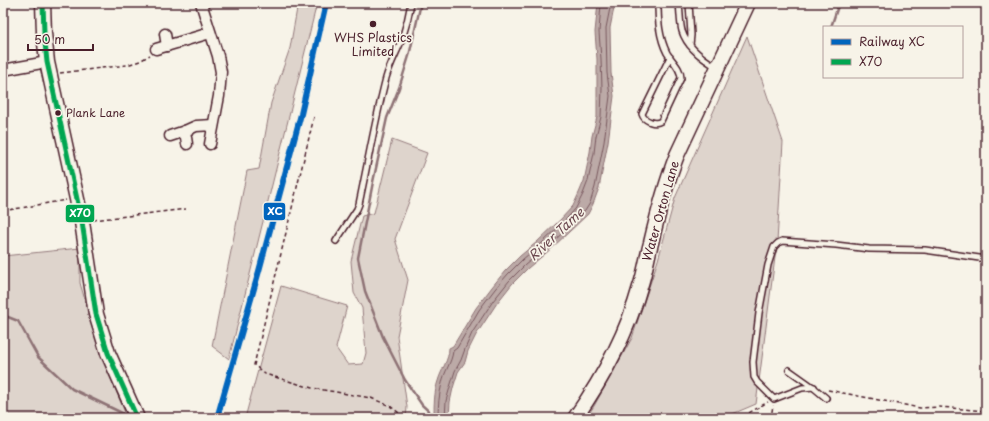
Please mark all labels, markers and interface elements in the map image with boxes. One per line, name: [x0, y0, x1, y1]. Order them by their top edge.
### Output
marker: WHS Plastics Limited: [368, 19, 378, 29]
scale bar: [28, 26, 93, 52]
legend: [823, 26, 963, 78]
place label: WHS Plastics Limited: [334, 28, 412, 60]
text: 50 m: [34, 30, 65, 48]
text: Railway XC: [859, 32, 925, 50]
text: X70: [859, 52, 883, 70]
place label: Plank Lane: [66, 104, 125, 121]
marker: Plank Lane: [53, 108, 63, 118]
street label: Water Orton Lane: [637, 158, 683, 263]
line badge: XC: [263, 202, 286, 221]
text: XC: [266, 202, 283, 219]
water label: River Tame: [524, 202, 588, 264]
line badge: X70: [65, 204, 95, 223]
text: X70: [68, 204, 91, 221]

